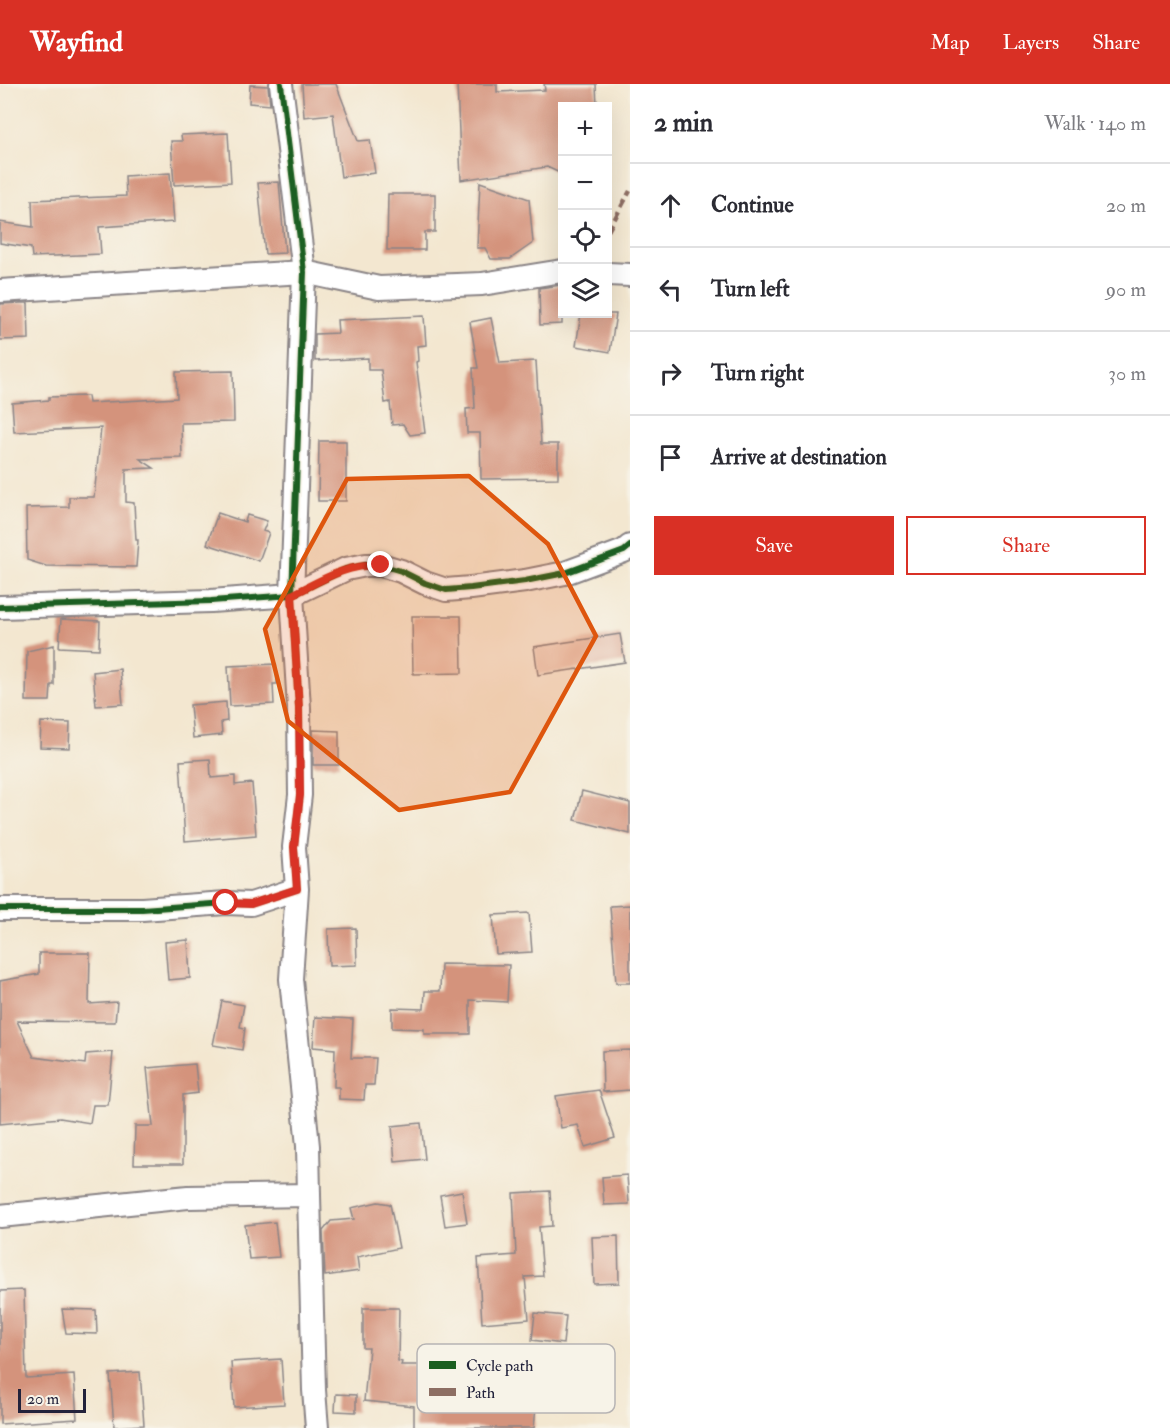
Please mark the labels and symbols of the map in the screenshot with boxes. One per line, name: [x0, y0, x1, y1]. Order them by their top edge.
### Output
route end: [367, 551, 393, 577]
route start: [212, 889, 238, 915]
legend: [417, 1344, 615, 1413]
text: Cycle path: [466, 1356, 534, 1377]
text: Path: [466, 1383, 496, 1403]
scale bar: [18, 1386, 86, 1414]

